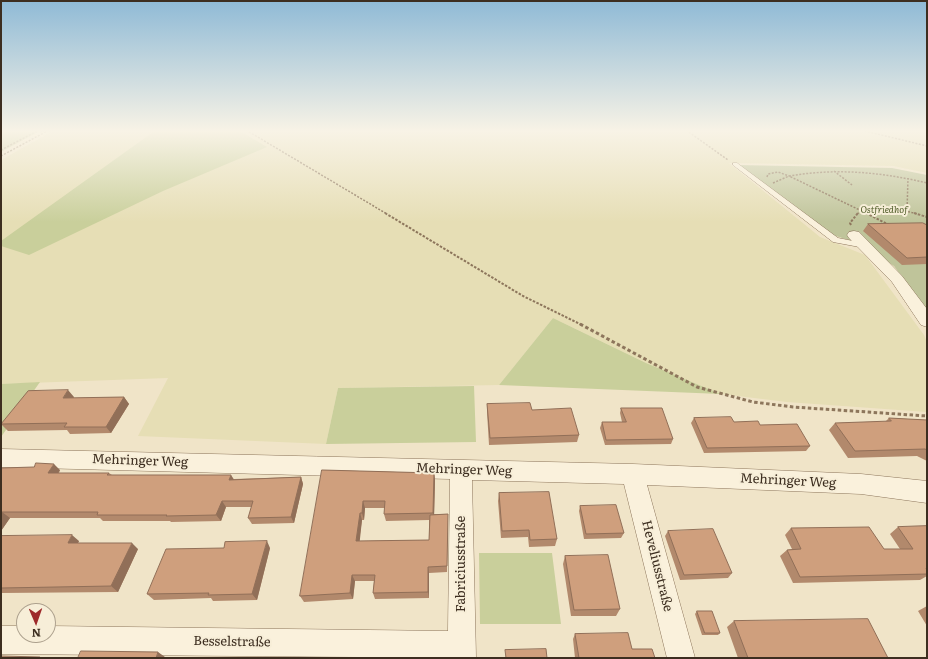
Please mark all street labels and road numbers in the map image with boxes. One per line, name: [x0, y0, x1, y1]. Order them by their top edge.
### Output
street label: Mehringer Weg: [92, 452, 188, 470]
street label: Mehringer Weg: [416, 461, 512, 479]
street label: Mehringer Weg: [740, 471, 836, 491]
street label: Fabriciusstraße: [453, 516, 469, 612]
street label: Heveliusstraße: [638, 519, 676, 613]
street label: Besselstraße: [193, 634, 271, 650]

